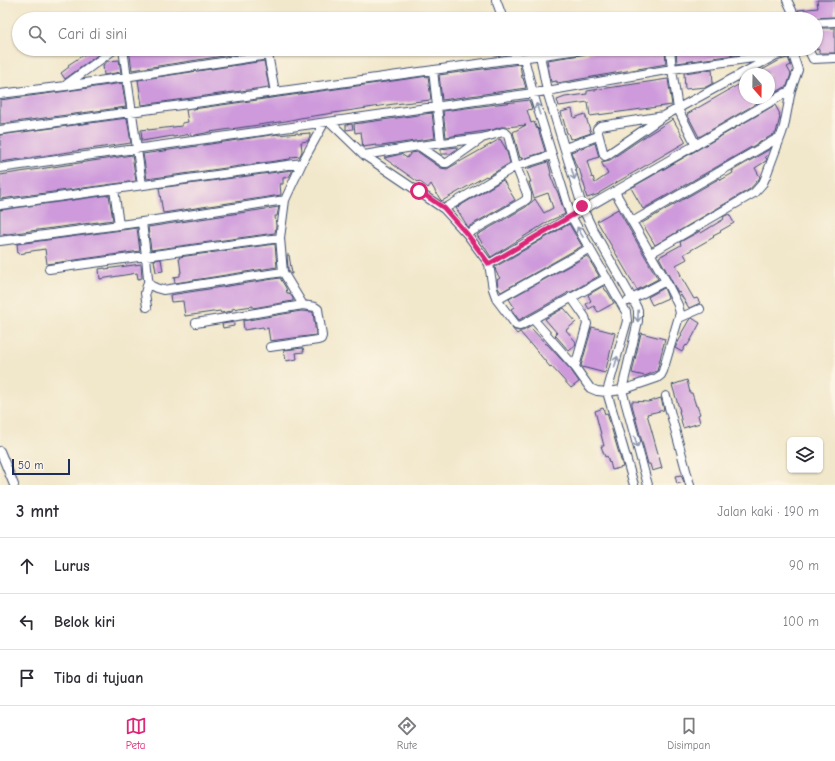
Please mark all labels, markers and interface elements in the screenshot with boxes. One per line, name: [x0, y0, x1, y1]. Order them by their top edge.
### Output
search box: [12, 12, 823, 56]
icon: search: [26, 23, 48, 45]
text: Cari di sini: [58, 25, 127, 43]
north arrow: [739, 68, 775, 104]
one-way arrow: [534, 103, 541, 116]
one-way arrow: [570, 167, 577, 180]
route start: [410, 182, 428, 200]
route end: [573, 197, 591, 215]
one-way arrow: [576, 226, 584, 238]
one-way arrow: [634, 309, 641, 322]
one-way arrow: [613, 355, 620, 368]
one-way arrow: [633, 436, 640, 449]
map controls: [787, 437, 823, 473]
button: layers: [787, 437, 823, 473]
scale bar: [12, 457, 70, 476]
text: 50 m: [18, 459, 43, 472]
text: 3 mnt: [16, 502, 59, 521]
text: Jalan kaki · 190 m: [717, 504, 819, 519]
icon: ahead: [16, 555, 38, 577]
text: Lurus: [54, 557, 90, 575]
text: 90 m: [789, 558, 819, 573]
icon: left: [16, 611, 38, 633]
text: Belok kiri: [54, 613, 115, 631]
text: 100 m: [783, 614, 819, 629]
icon: arrive: [16, 667, 38, 689]
text: Tiba di tujuan: [54, 669, 143, 687]
tab: Peta: [125, 715, 147, 752]
tab: Rute: [396, 715, 418, 752]
tab: Disimpan: [667, 715, 710, 752]

